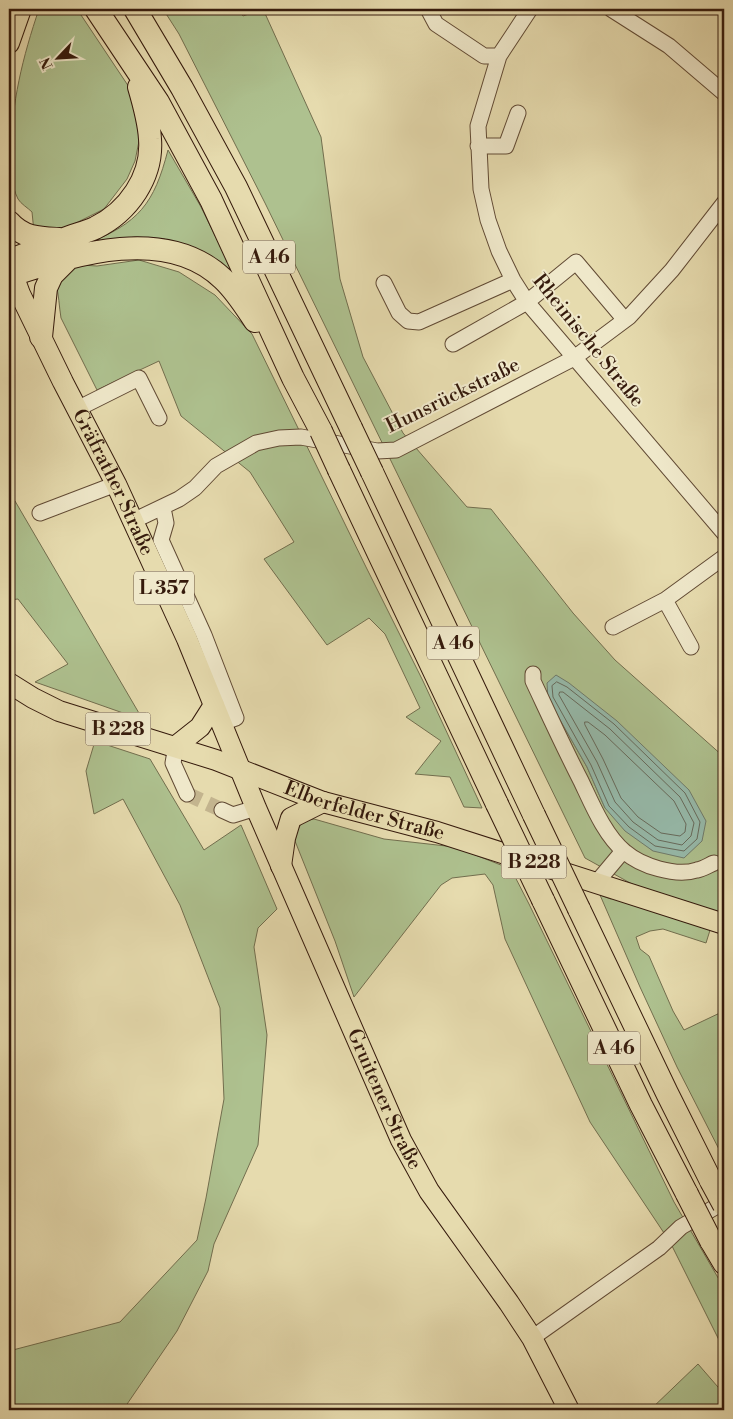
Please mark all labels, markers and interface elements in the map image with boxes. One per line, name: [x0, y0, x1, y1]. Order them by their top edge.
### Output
north arrow: [32, 32, 82, 82]
text: N: [37, 54, 58, 72]
road number: A 46: [243, 240, 295, 274]
street label: Rheinische Straße: [527, 269, 649, 413]
street label: Hunsrückstraße: [382, 353, 524, 439]
street label: Gräfrather Straße: [67, 405, 160, 559]
road number: L 357: [134, 572, 194, 604]
road number: A 46: [427, 626, 479, 660]
road number: B 228: [86, 712, 150, 746]
street label: Elberfelder Straße: [280, 775, 448, 846]
road number: B 228: [502, 846, 566, 879]
street label: Gruitener Straße: [341, 1025, 427, 1174]
road number: A 46: [588, 1032, 640, 1064]

